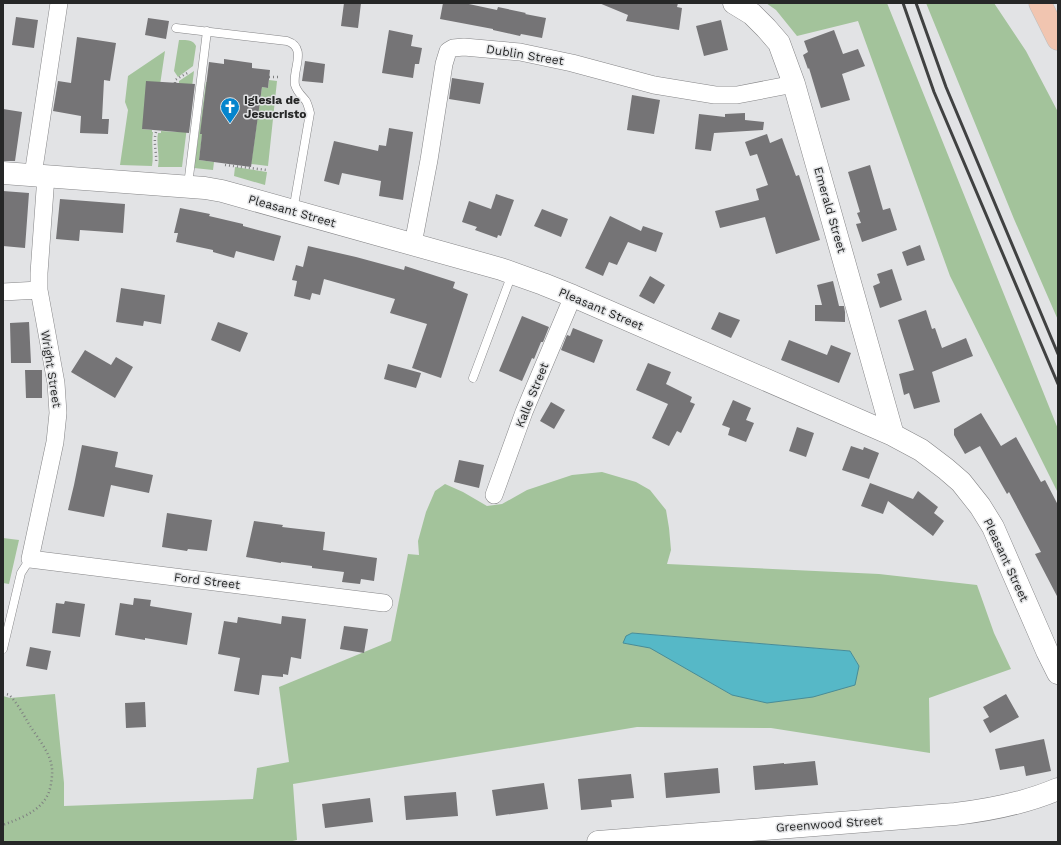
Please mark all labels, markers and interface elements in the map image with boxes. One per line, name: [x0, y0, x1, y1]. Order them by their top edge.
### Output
street label: Dublin Street: [485, 42, 565, 68]
place label: Iglesia de Jesucristo: [244, 93, 306, 121]
church icon: Iglesia de Jesucristo: [219, 96, 241, 124]
street label: Emerald Street: [811, 165, 849, 255]
street label: Pleasant Street: [247, 192, 337, 230]
street label: Pleasant Street: [557, 285, 645, 333]
street label: Wright Street: [38, 329, 64, 409]
street label: Kalle Street: [513, 360, 551, 430]
street label: Pleasant Street: [981, 516, 1031, 604]
street label: Ford Street: [173, 570, 241, 592]
street label: Greenwood Street: [775, 813, 883, 835]

